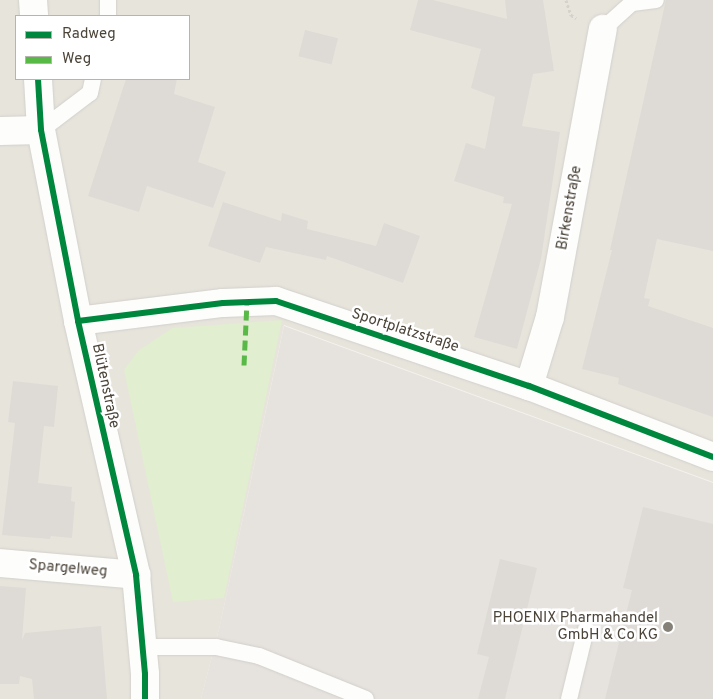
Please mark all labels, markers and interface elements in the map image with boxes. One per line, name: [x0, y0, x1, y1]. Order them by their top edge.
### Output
legend: [15, 15, 190, 80]
text: Radweg: [62, 25, 116, 44]
text: Weg: [62, 50, 91, 69]
street label: Birkenstraße: [554, 164, 586, 252]
street label: Sportplatzstraße: [349, 305, 461, 357]
street label: Blütenstraße: [87, 342, 123, 430]
street label: Spargelweg: [28, 557, 108, 581]
place label: PHOENIX Pharmahandel GmbH & Co KG: [493, 609, 658, 644]
marker: PHOENIX Pharmahandel GmbH & Co KG: [662, 621, 674, 633]

